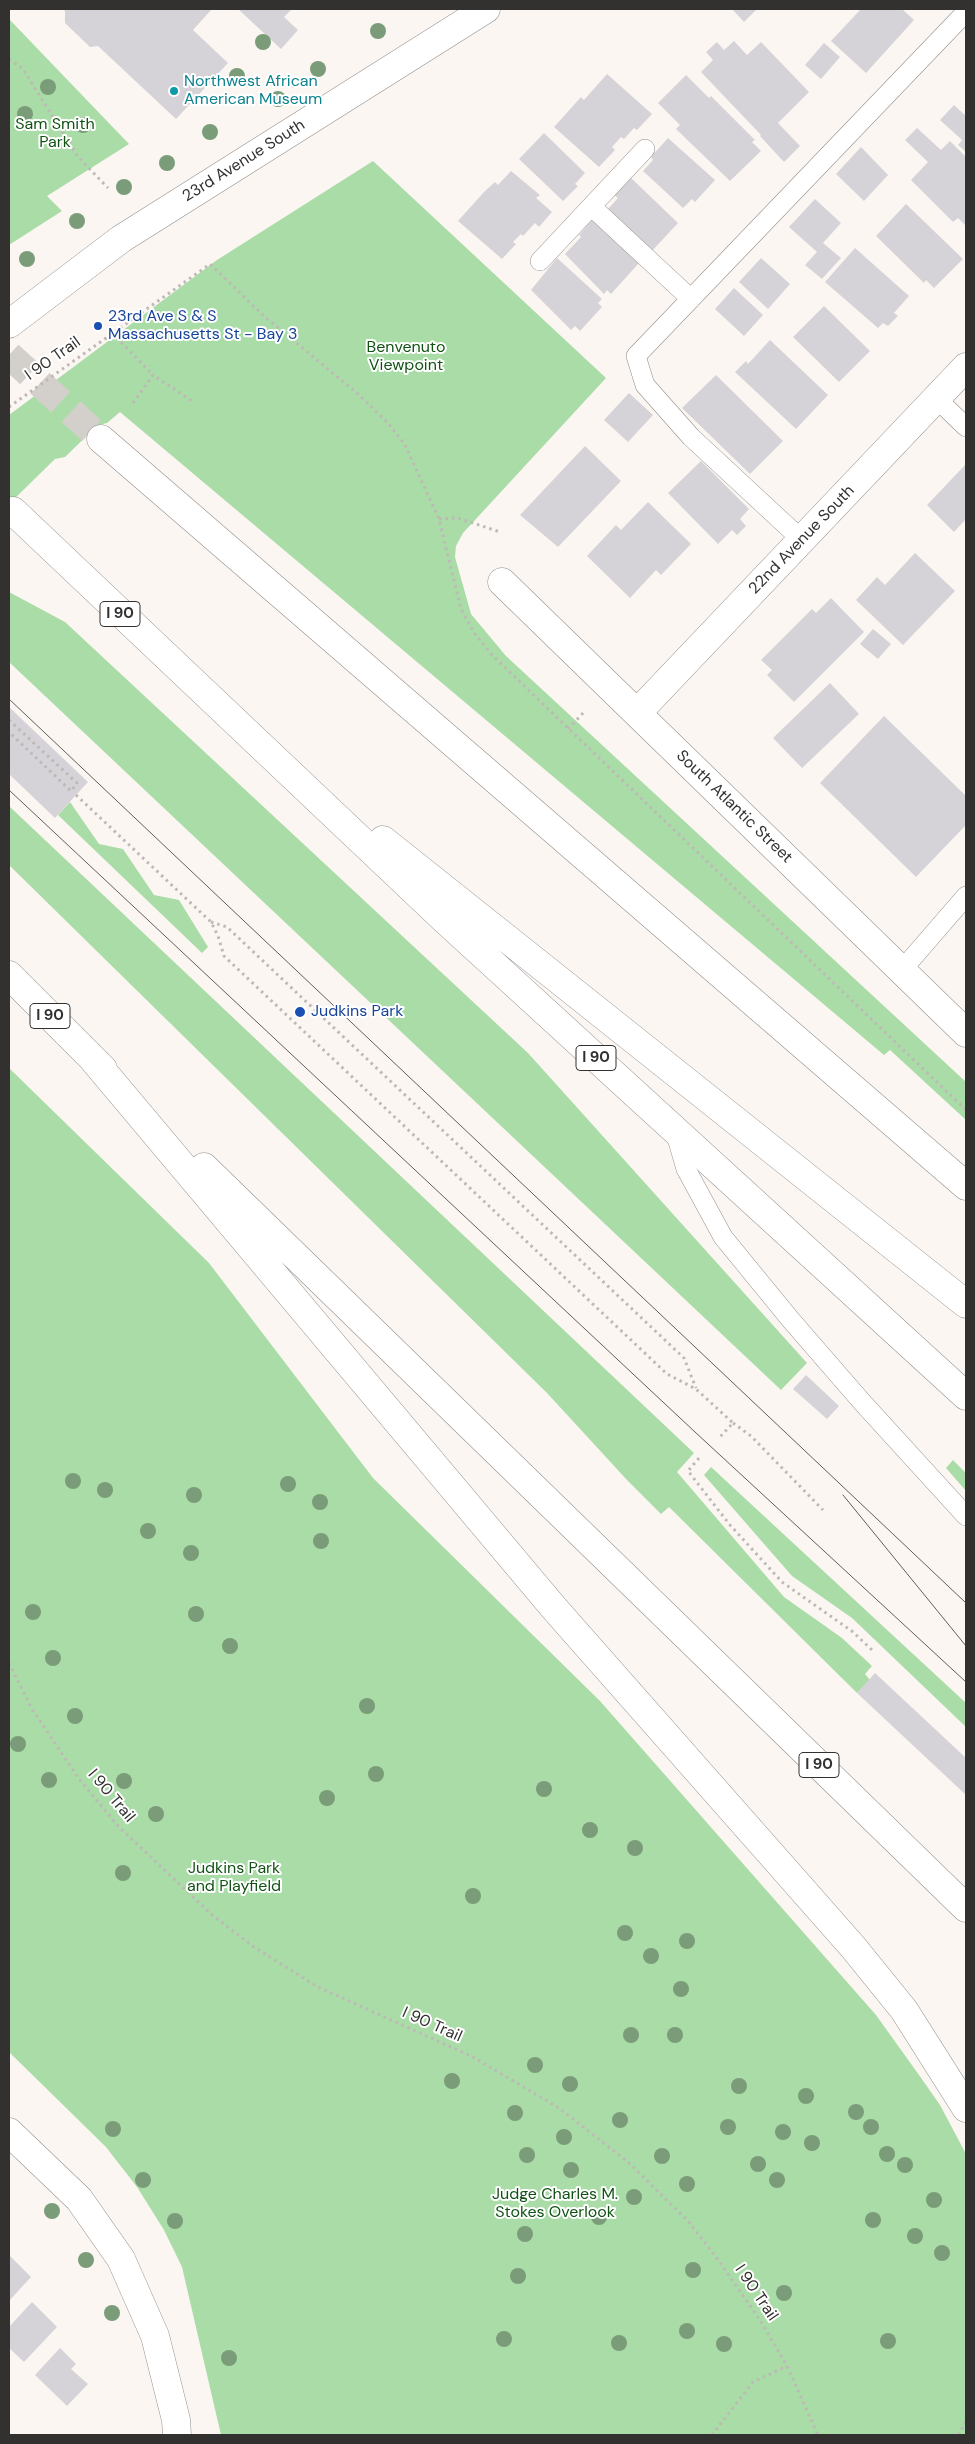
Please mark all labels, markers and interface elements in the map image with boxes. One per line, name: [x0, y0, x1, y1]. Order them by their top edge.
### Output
place label: Northwest African American Museum: [184, 72, 322, 110]
marker: Northwest African American Museum: [168, 85, 180, 97]
park label: Sam Smith Park: [15, 115, 95, 153]
street label: 23rd Avenue South: [179, 116, 309, 206]
place label: 23rd Ave S & S Massachusetts St - Bay 3: [108, 307, 298, 345]
marker: 23rd Ave S & S Massachusetts St - Bay 3: [92, 320, 104, 332]
street label: I 90 Trail: [22, 333, 84, 385]
park label: Benvenuto Viewpoint: [367, 338, 445, 376]
street label: 22nd Avenue South: [745, 482, 859, 598]
road number: I 90: [100, 602, 140, 626]
street label: South Atlantic Street: [672, 747, 796, 867]
place label: Judkins Park: [311, 1002, 403, 1022]
road number: I 90: [30, 1004, 70, 1028]
marker: Judkins Park: [293, 1005, 307, 1019]
road number: I 90: [576, 1046, 616, 1070]
road number: I 90: [799, 1752, 839, 1778]
street label: I 90 Trail: [83, 1766, 139, 1826]
park label: Judkins Park and Playfield: [187, 1859, 281, 1897]
street label: I 90 Trail: [399, 2003, 465, 2047]
park label: Judge Charles M. Stokes Overlook: [492, 2185, 618, 2223]
street label: I 90 Trail: [730, 2261, 782, 2325]

